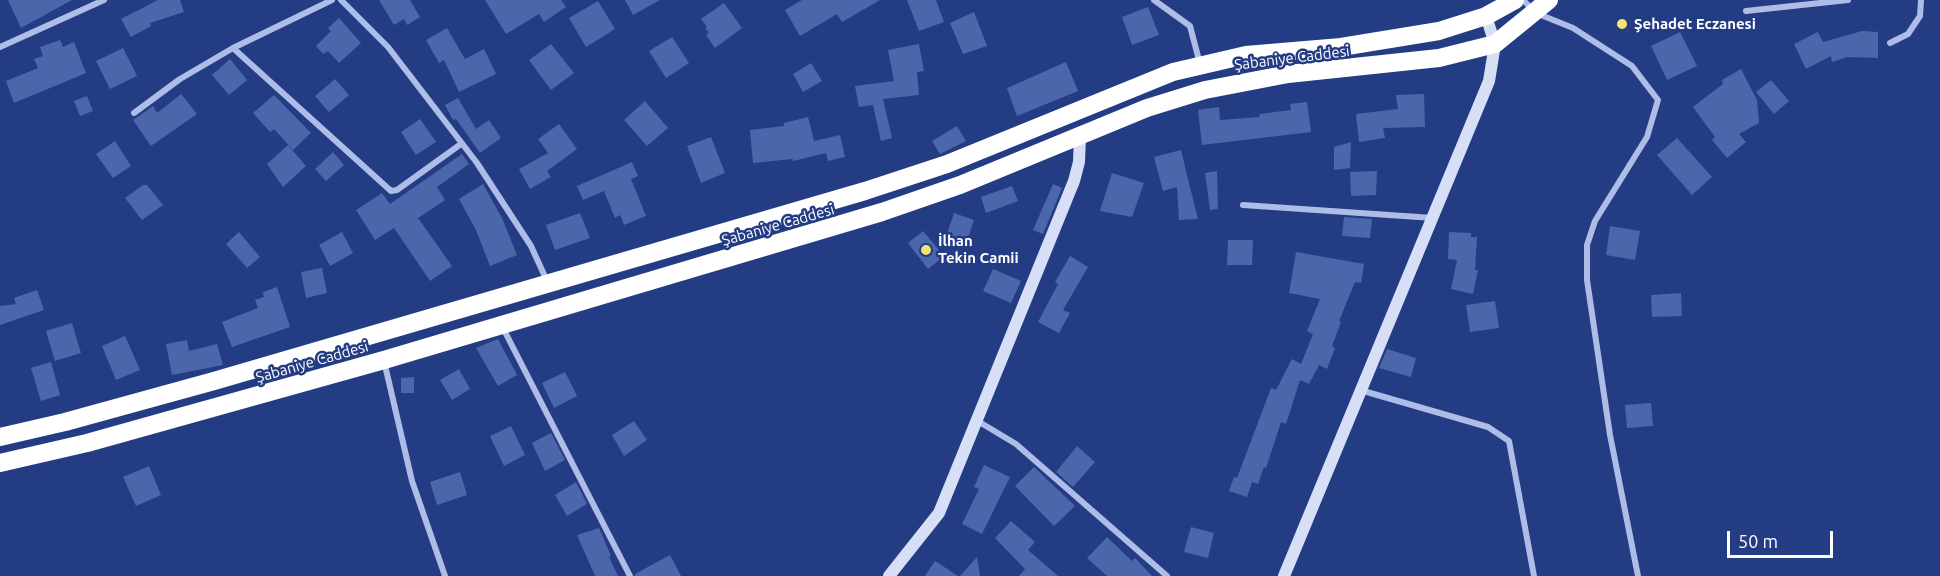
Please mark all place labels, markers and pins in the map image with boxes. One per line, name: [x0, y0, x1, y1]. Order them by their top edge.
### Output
place label: Şehadet Eczanesi: [1634, 15, 1756, 33]
marker: Şehadet Eczanesi: [1615, 17, 1629, 31]
place label: İlhan Tekin Camii: [938, 232, 1019, 267]
marker: İlhan Tekin Camii: [919, 243, 933, 257]

